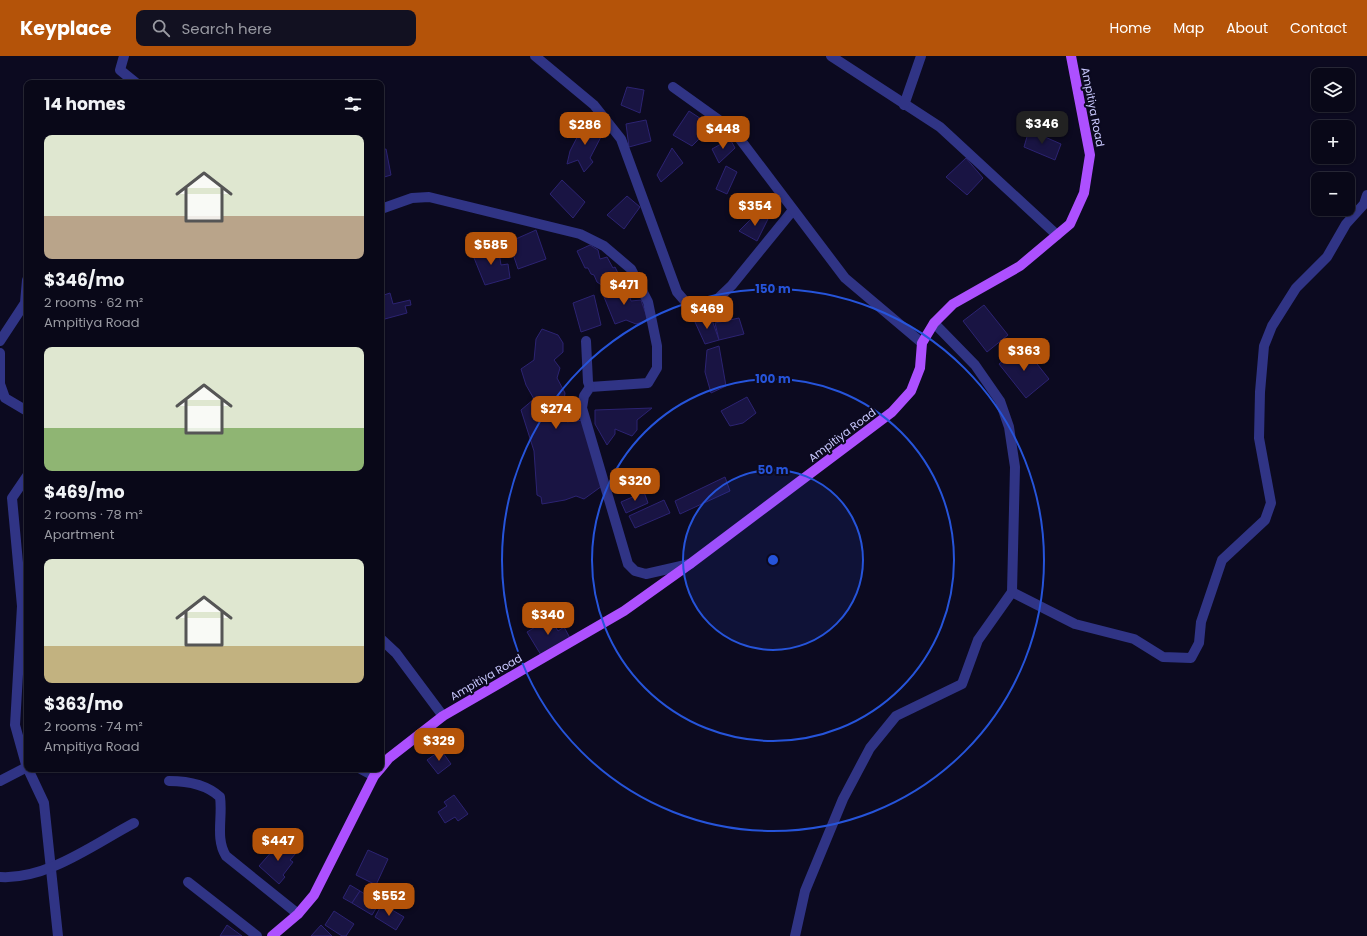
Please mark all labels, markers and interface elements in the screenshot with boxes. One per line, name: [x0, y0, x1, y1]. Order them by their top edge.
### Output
search box: [136, 10, 416, 46]
text: Keyplace: [20, 15, 112, 42]
icon: search: [150, 17, 172, 39]
text: Search here: [182, 18, 272, 39]
text: Home: [1109, 18, 1151, 38]
text: Map: [1173, 18, 1204, 38]
text: About: [1226, 18, 1268, 38]
text: Contact: [1290, 18, 1347, 38]
street label: Ampitiya Road: [1077, 66, 1109, 148]
map controls: [1311, 68, 1355, 216]
button: layers: [1311, 68, 1355, 112]
text: 14 homes: [44, 92, 126, 116]
icon: filters: [342, 93, 364, 115]
pin: $346: [1018, 111, 1066, 145]
pin: $286: [561, 112, 609, 146]
text: $346: [1025, 114, 1059, 133]
text: $286: [569, 115, 601, 134]
pin: $448: [699, 116, 747, 150]
text: $448: [706, 119, 740, 138]
button: +: [1311, 120, 1355, 164]
icon: home: [168, 161, 240, 233]
button: −: [1311, 172, 1355, 216]
pin: $354: [731, 193, 779, 227]
text: $354: [738, 196, 772, 215]
pin: $585: [467, 232, 515, 266]
text: $585: [474, 235, 508, 254]
text: $346/mo: [44, 268, 124, 292]
pin: $471: [600, 272, 648, 306]
text: $471: [609, 275, 639, 294]
text: 150 m: [755, 280, 791, 297]
text: 2 rooms · 62 m²: [44, 293, 143, 312]
pin: $469: [683, 296, 731, 330]
text: $469: [690, 299, 724, 318]
text: Ampitiya Road: [44, 313, 139, 332]
pin: $363: [1000, 338, 1048, 372]
text: $363: [1008, 341, 1040, 360]
text: 100 m: [755, 370, 791, 387]
icon: home: [168, 373, 240, 445]
pin: $274: [532, 396, 580, 430]
text: $274: [540, 399, 572, 418]
street label: Ampitiya Road: [805, 404, 879, 466]
text: 50 m: [758, 461, 789, 478]
pin: $320: [611, 468, 659, 502]
text: $320: [619, 471, 651, 490]
text: $469/mo: [44, 480, 125, 504]
text: 2 rooms · 78 m²: [44, 505, 143, 524]
text: Apartment: [44, 525, 114, 544]
centre of rings: [766, 553, 780, 567]
icon: home: [168, 585, 240, 657]
pin: $340: [524, 602, 572, 636]
text: $340: [531, 605, 565, 624]
street label: Ampitiya Road: [447, 650, 525, 704]
text: $363/mo: [44, 692, 123, 716]
text: 2 rooms · 74 m²: [44, 717, 143, 736]
pin: $329: [415, 728, 463, 762]
text: $329: [423, 731, 455, 750]
text: Ampitiya Road: [44, 737, 139, 756]
pin: $447: [254, 828, 302, 862]
text: $447: [261, 831, 295, 850]
pin: $552: [365, 883, 413, 917]
text: $552: [373, 886, 405, 905]

